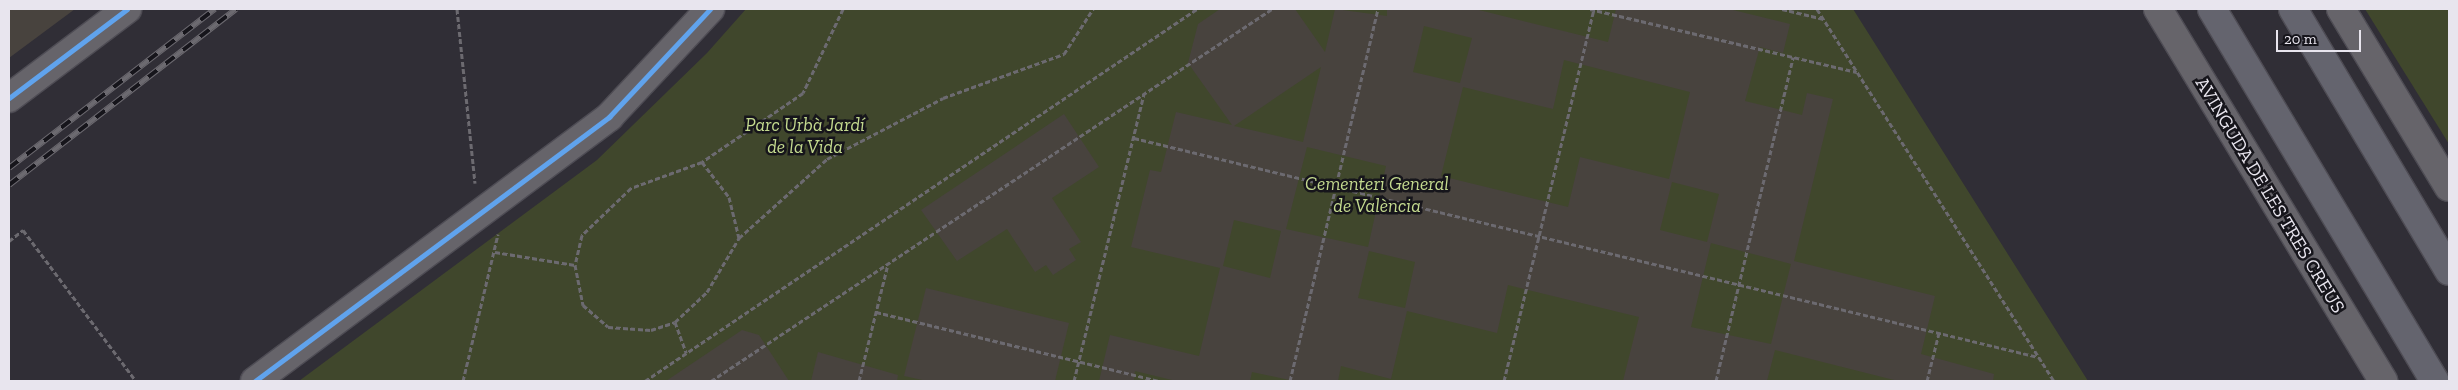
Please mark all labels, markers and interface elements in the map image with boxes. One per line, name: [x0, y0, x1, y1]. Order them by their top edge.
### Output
scale bar: [2278, 20, 2363, 52]
text: 20 m: [2284, 30, 2317, 48]
street label: AVINGUDA DE LES TRES CREUS: [2190, 72, 2350, 318]
park label: Parc Urbà Jardí de la Vida: [745, 114, 865, 158]
park label: Cementeri General de València: [1305, 173, 1449, 217]

